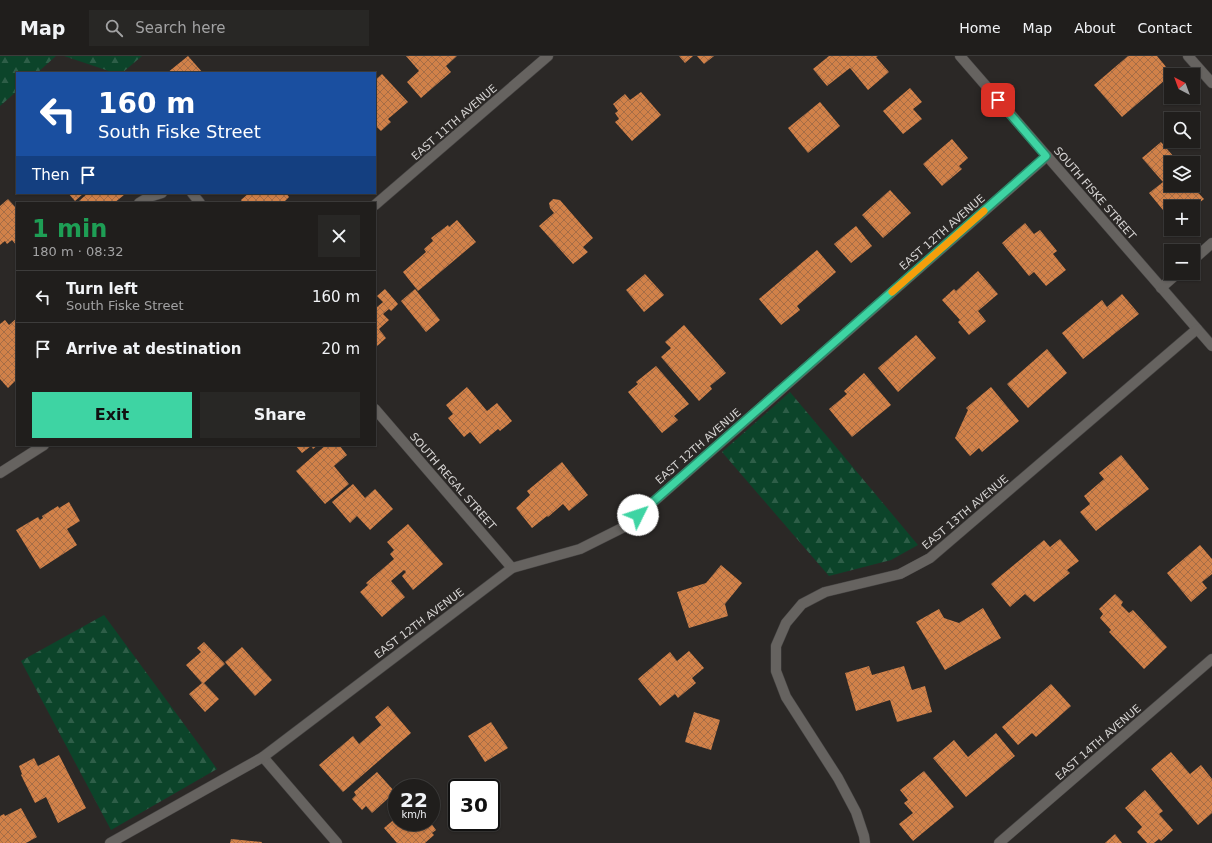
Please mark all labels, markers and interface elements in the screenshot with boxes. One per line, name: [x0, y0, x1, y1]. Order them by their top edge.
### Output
search box: [89, 10, 369, 46]
text: Map: [20, 17, 65, 39]
icon: search: [103, 17, 125, 39]
text: Search here: [135, 19, 225, 37]
text: Home: [959, 20, 1001, 36]
text: Map: [1023, 20, 1052, 36]
text: About: [1074, 20, 1116, 36]
text: Contact: [1138, 20, 1192, 36]
north arrow: [1164, 68, 1200, 104]
map controls: [1164, 68, 1200, 280]
street label: EAST 11TH AVENUE: [409, 82, 500, 163]
pin: [981, 83, 1015, 117]
text: 160 m: [98, 87, 195, 120]
icon: left: [32, 88, 84, 140]
icon: arrive: [987, 89, 1009, 111]
button: search: [1164, 112, 1200, 148]
text: South Fiske Street: [98, 121, 261, 142]
street label: SOUTH FISKE STREET: [1051, 144, 1139, 242]
button: layers: [1164, 156, 1200, 192]
icon: arrive: [77, 164, 99, 186]
text: Then: [32, 166, 69, 184]
street label: EAST 12TH AVENUE: [897, 192, 988, 273]
button: +: [1164, 200, 1200, 236]
text: 1 min: [32, 215, 107, 243]
button: close: [318, 215, 360, 257]
text: 180 m · 08:32: [32, 244, 123, 259]
button: −: [1164, 244, 1200, 280]
text: Turn left: [66, 280, 138, 298]
icon: left: [32, 286, 54, 308]
text: 160 m: [312, 288, 360, 306]
text: South Fiske Street: [66, 298, 184, 313]
icon: arrive: [32, 338, 54, 360]
text: Arrive at destination: [66, 340, 241, 358]
text: 20 m: [322, 340, 360, 358]
button: Exit: [32, 392, 192, 438]
button: Share: [200, 392, 360, 438]
street label: EAST 12TH AVENUE: [653, 406, 744, 487]
street label: SOUTH REGAL STREET: [407, 430, 499, 533]
street label: EAST 13TH AVENUE: [920, 472, 1011, 552]
position arrow: [617, 494, 659, 536]
street label: EAST 12TH AVENUE: [372, 585, 467, 661]
street label: EAST 14TH AVENUE: [1053, 702, 1144, 783]
speed limit sign: 30: [448, 779, 500, 831]
text: 22: [400, 788, 428, 812]
text: km/h: [401, 809, 427, 820]

